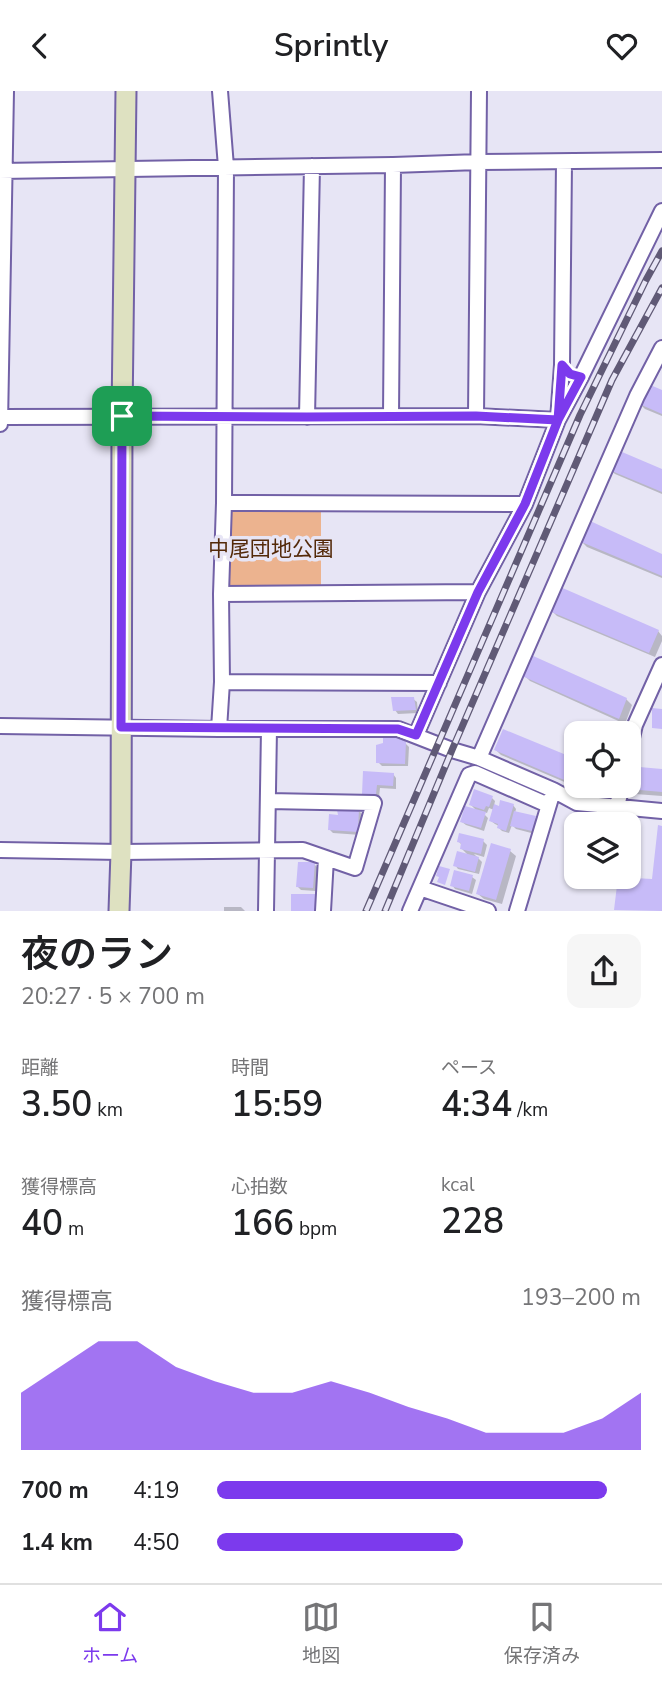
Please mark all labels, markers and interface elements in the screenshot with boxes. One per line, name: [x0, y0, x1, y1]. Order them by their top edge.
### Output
text: Sprintly: [274, 24, 388, 67]
icon: back: [21, 27, 59, 65]
icon: heart: [603, 27, 641, 65]
pin: [92, 386, 152, 446]
icon: arrive: [103, 397, 141, 435]
park label: 中尾団地公園: [208, 535, 334, 563]
map controls: [564, 721, 641, 889]
button: locate: [564, 721, 641, 798]
button: layers: [564, 812, 641, 889]
text: 夜のラン: [21, 929, 173, 980]
button: share: [567, 934, 641, 1008]
text: 20:27 · 5 × 700 m: [21, 981, 205, 1012]
text: 距離: [21, 1055, 59, 1081]
text: 時間: [231, 1055, 269, 1081]
text: ペース: [441, 1055, 497, 1081]
text: 3.50: [21, 1081, 92, 1128]
text: 15:59: [231, 1081, 323, 1128]
text: 4:34: [441, 1081, 512, 1128]
text: km: [92, 1097, 123, 1123]
text: /km: [512, 1097, 548, 1123]
text: kcal: [441, 1172, 475, 1198]
text: 獲得標高: [21, 1174, 97, 1200]
text: 心拍数: [231, 1174, 288, 1200]
text: 228: [441, 1198, 504, 1245]
text: 40: [21, 1200, 63, 1247]
text: 166: [231, 1200, 294, 1247]
text: m: [63, 1216, 84, 1242]
text: bpm: [294, 1216, 337, 1242]
text: 193–200 m: [521, 1282, 641, 1313]
text: 獲得標高: [21, 1286, 113, 1317]
text: 700 m: [21, 1475, 89, 1506]
text: 4:19: [133, 1475, 180, 1506]
text: 1.4 km: [21, 1527, 93, 1558]
text: 4:50: [133, 1527, 180, 1558]
tab: ホーム: [82, 1598, 138, 1669]
tab: 地図: [302, 1598, 340, 1669]
tab: 保存済み: [504, 1598, 580, 1669]

